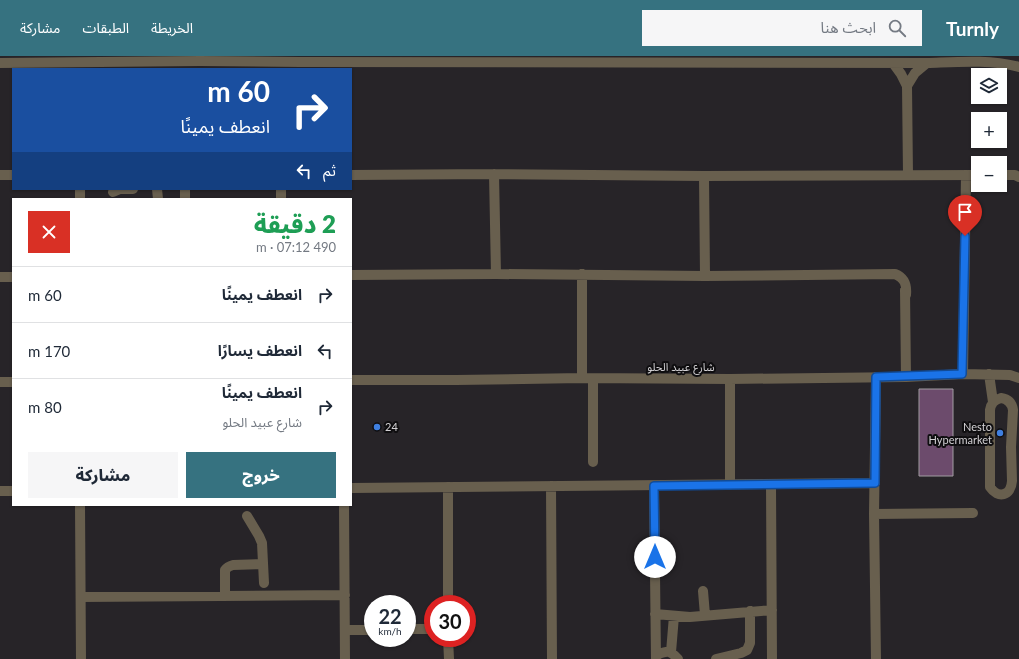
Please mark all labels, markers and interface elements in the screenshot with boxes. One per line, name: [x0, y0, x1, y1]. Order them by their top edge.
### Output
search box: [642, 10, 922, 46]
icon: search: [886, 17, 908, 39]
text: Turnly: [946, 17, 999, 40]
text: ابحث هنا: [821, 18, 876, 36]
text: مشاركة: [20, 19, 60, 36]
text: الطبقات: [82, 19, 129, 36]
text: الخريطة: [151, 19, 193, 36]
map controls: [971, 68, 1007, 192]
button: layers: [971, 68, 1007, 104]
text: 60 m: [207, 74, 270, 108]
icon: right: [284, 84, 336, 136]
button: +: [971, 112, 1007, 148]
text: انعطف يمينًا: [180, 115, 270, 137]
button: −: [971, 156, 1007, 192]
icon: left: [293, 160, 315, 182]
text: ثم: [323, 161, 336, 179]
pin: [948, 195, 982, 236]
icon: arrive: [954, 201, 976, 223]
text: 2 دقيقة: [254, 209, 336, 238]
button: close: [28, 211, 70, 253]
text: 490 m · 07:12: [256, 239, 336, 255]
icon: right: [314, 284, 336, 306]
text: انعطف يمينًا: [222, 285, 302, 303]
text: 60 m: [28, 286, 62, 304]
icon: left: [314, 340, 336, 362]
text: انعطف يسارًا: [218, 341, 302, 359]
text: 170 m: [28, 342, 70, 360]
street label: شارع عبيد الحلو: [647, 360, 715, 375]
text: انعطف يمينًا: [222, 383, 302, 401]
icon: right: [314, 396, 336, 418]
text: 80 m: [28, 398, 62, 416]
text: شارع عبيد الحلو: [222, 414, 302, 430]
place label: 24: [385, 420, 398, 433]
place label: Nesto Hypermarket: [929, 420, 992, 446]
marker: 24: [372, 422, 382, 432]
marker: Nesto Hypermarket: [995, 428, 1005, 438]
button: مشاركة: [28, 452, 178, 498]
button: خروج: [186, 452, 336, 498]
position arrow: [634, 536, 676, 578]
speed limit sign: 30: [424, 595, 476, 647]
text: 22: [378, 604, 402, 628]
text: km/h: [378, 625, 402, 637]

